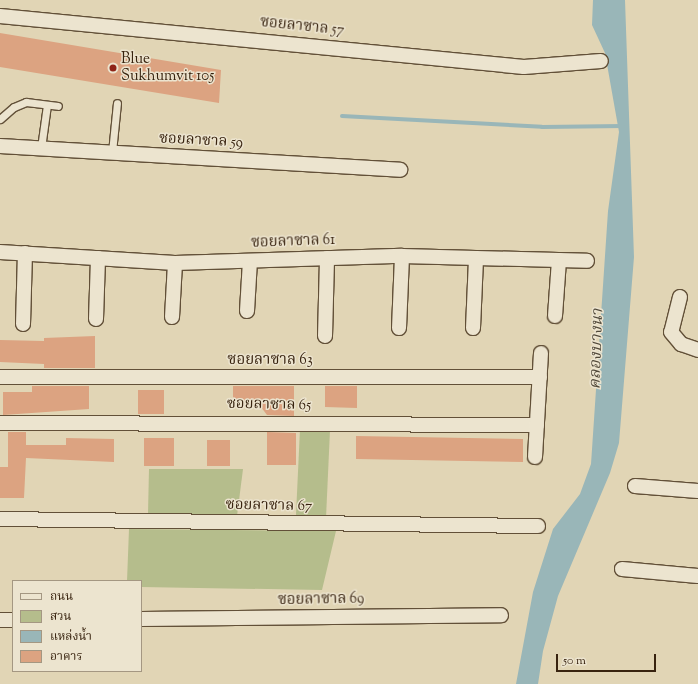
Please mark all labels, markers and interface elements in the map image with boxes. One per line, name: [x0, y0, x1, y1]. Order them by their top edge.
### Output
street label: ซอยลาซาล 57: [259, 14, 345, 40]
place label: Blue Sukhumvit 105: [121, 50, 214, 85]
marker: Blue Sukhumvit 105: [108, 63, 118, 73]
street label: ซอยลาซาล 59: [158, 130, 244, 152]
street label: ซอยลาซาล 61: [251, 232, 335, 252]
water label: คลองบางนา: [587, 308, 609, 390]
street label: ซอยลาซาล 63: [227, 352, 313, 370]
street label: ซอยลาซาล 65: [227, 395, 311, 415]
street label: ซอยลาซาล 67: [225, 496, 313, 516]
legend: [12, 580, 142, 672]
text: ถนน: [50, 588, 73, 606]
street label: ซอยลาซาล 69: [278, 590, 364, 610]
text: สวน: [50, 608, 71, 626]
text: แหล่งน้ำ: [50, 628, 92, 646]
scale bar: [558, 646, 658, 672]
text: อาคาร: [50, 648, 82, 666]
text: 50 m: [563, 652, 586, 670]

